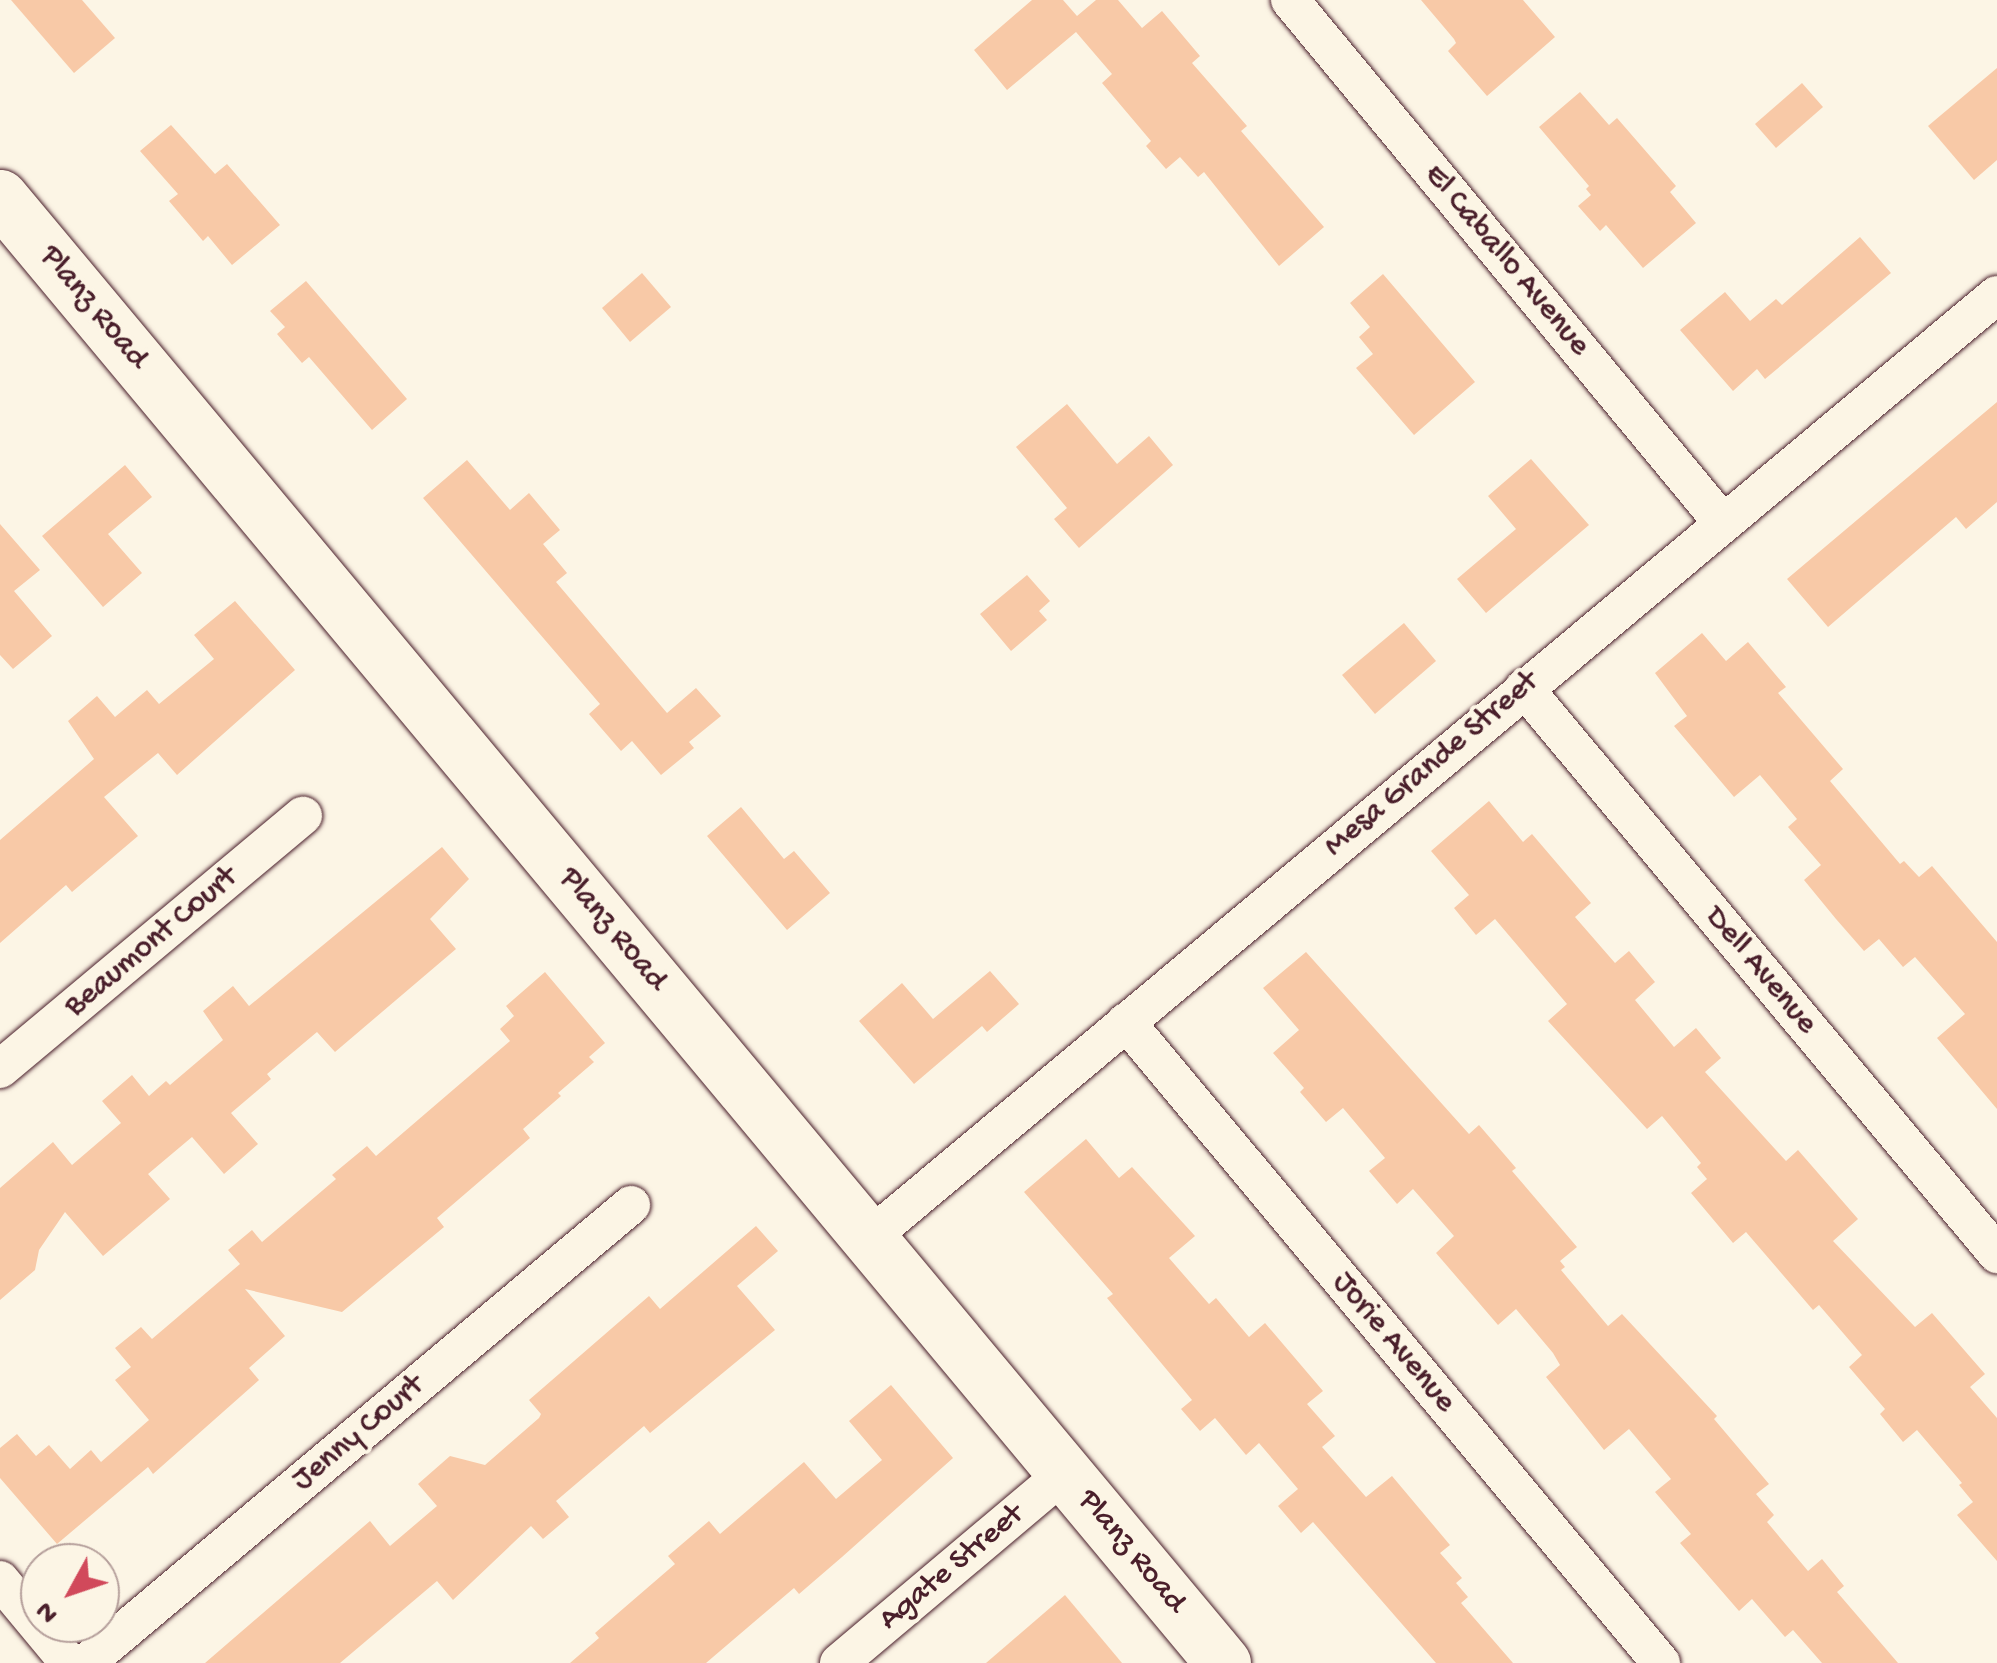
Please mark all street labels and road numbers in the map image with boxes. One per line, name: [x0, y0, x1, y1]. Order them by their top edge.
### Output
street label: El Caballo Avenue: [1415, 157, 1597, 365]
street label: Planz Road: [30, 238, 156, 378]
street label: Mesa Grande Street: [1317, 664, 1547, 866]
street label: Beaumont Court: [58, 859, 246, 1027]
street label: Planz Road: [549, 860, 675, 1000]
street label: Dell Avenue: [1695, 899, 1825, 1043]
street label: Jorie Avenue: [1323, 1265, 1463, 1421]
street label: Jenny Court: [285, 1368, 433, 1500]
street label: Planz Road: [1068, 1482, 1194, 1622]
street label: Agate Street: [872, 1496, 1032, 1640]

